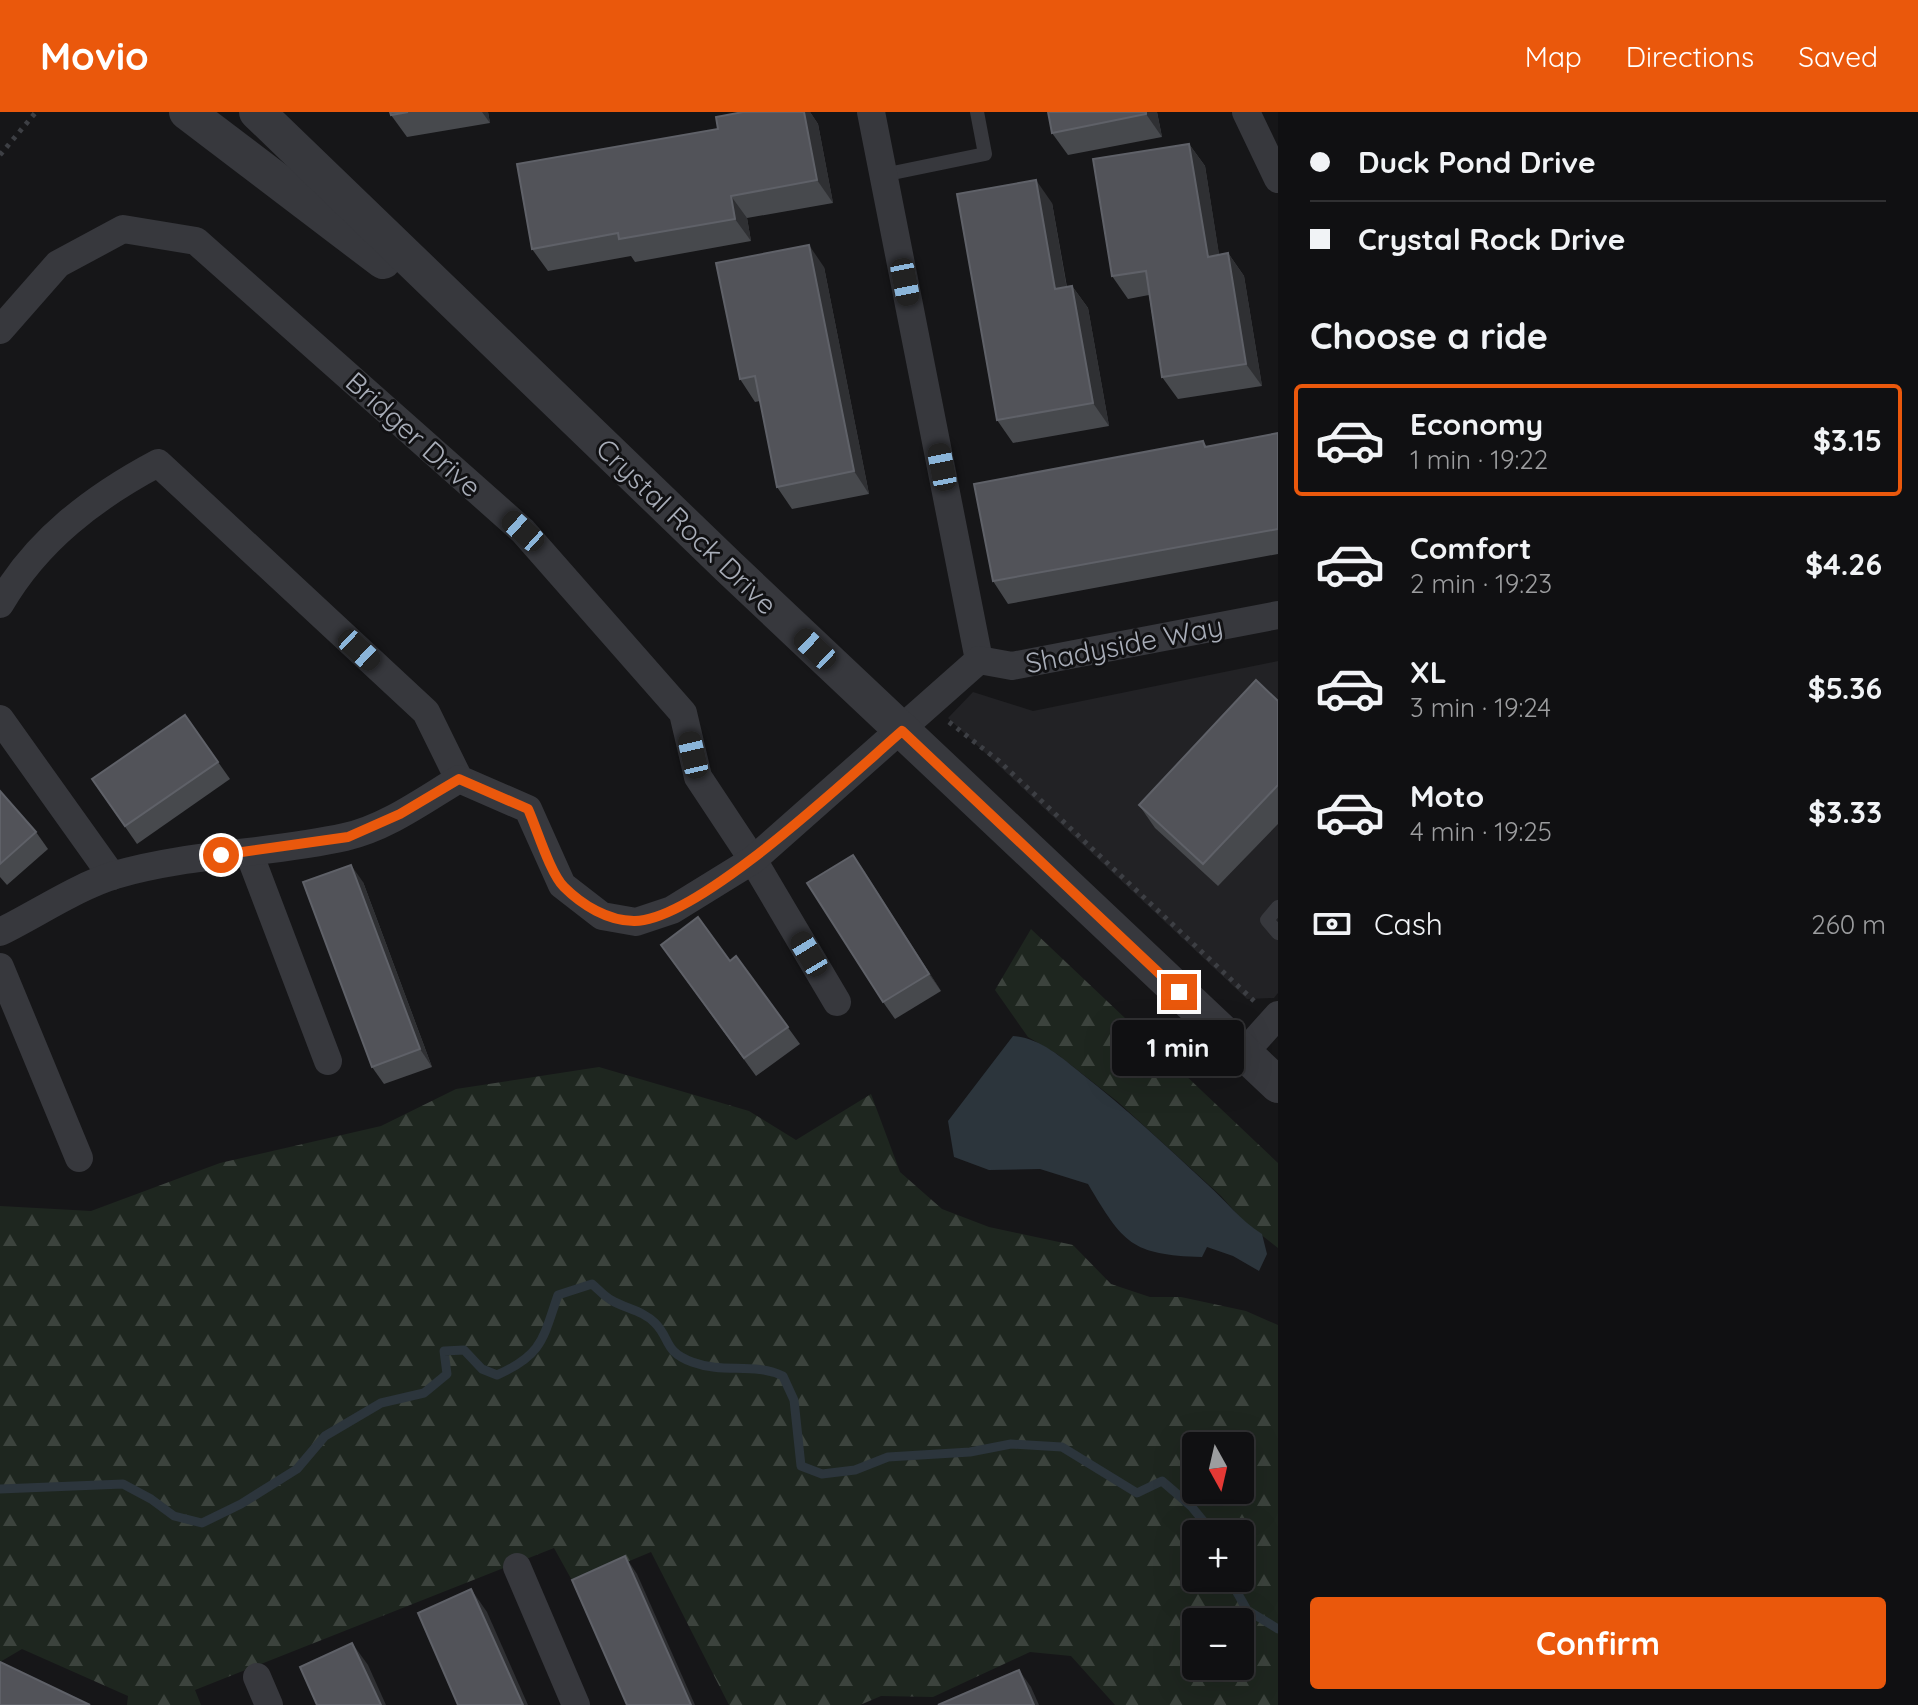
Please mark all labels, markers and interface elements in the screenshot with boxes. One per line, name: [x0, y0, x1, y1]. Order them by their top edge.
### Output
text: Movio: [40, 32, 149, 80]
text: Map: [1525, 39, 1582, 74]
text: Directions: [1626, 39, 1754, 74]
text: Saved: [1798, 39, 1878, 74]
text: Duck Pond Drive: [1358, 143, 1596, 181]
text: Crystal Rock Drive: [1358, 220, 1625, 258]
car: [889, 256, 921, 308]
text: Choose a ride: [1310, 313, 1548, 358]
street label: Bridger Drive: [339, 364, 489, 504]
icon: car: [1314, 404, 1386, 476]
text: Economy: [1410, 405, 1543, 443]
text: $3.15: [1813, 421, 1882, 459]
street label: Crystal Rock Drive: [589, 431, 785, 621]
car: [926, 441, 958, 493]
text: 1 min · 19:22: [1410, 443, 1548, 476]
car: [497, 506, 549, 556]
icon: car: [1314, 528, 1386, 600]
text: Comfort: [1410, 529, 1531, 567]
text: $4.26: [1805, 545, 1882, 583]
text: 2 min · 19:23: [1410, 567, 1552, 600]
street label: Shadyside Way: [1022, 608, 1226, 680]
car: [789, 624, 841, 674]
car: [333, 625, 385, 675]
icon: car: [1314, 652, 1386, 724]
text: XL: [1410, 653, 1447, 691]
text: $5.36: [1808, 669, 1882, 707]
text: 3 min · 19:24: [1410, 691, 1551, 724]
car: [676, 729, 710, 781]
icon: car: [1314, 776, 1386, 848]
text: Moto: [1410, 777, 1484, 815]
text: $3.33: [1808, 793, 1882, 831]
text: 4 min · 19:25: [1410, 815, 1552, 848]
route start: [203, 837, 239, 873]
icon: cash: [1310, 902, 1354, 946]
text: Cash: [1374, 905, 1443, 943]
text: 260 m: [1811, 908, 1886, 941]
car: [786, 927, 832, 981]
route end: [1161, 974, 1197, 1010]
callout: 1 min: [1113, 1020, 1245, 1076]
text: 1 min: [1147, 1031, 1210, 1064]
north arrow: [1182, 1432, 1254, 1504]
map controls: [1182, 1432, 1254, 1680]
button: +: [1182, 1520, 1254, 1592]
button: Confirm: [1310, 1597, 1886, 1689]
button: −: [1182, 1608, 1254, 1680]

